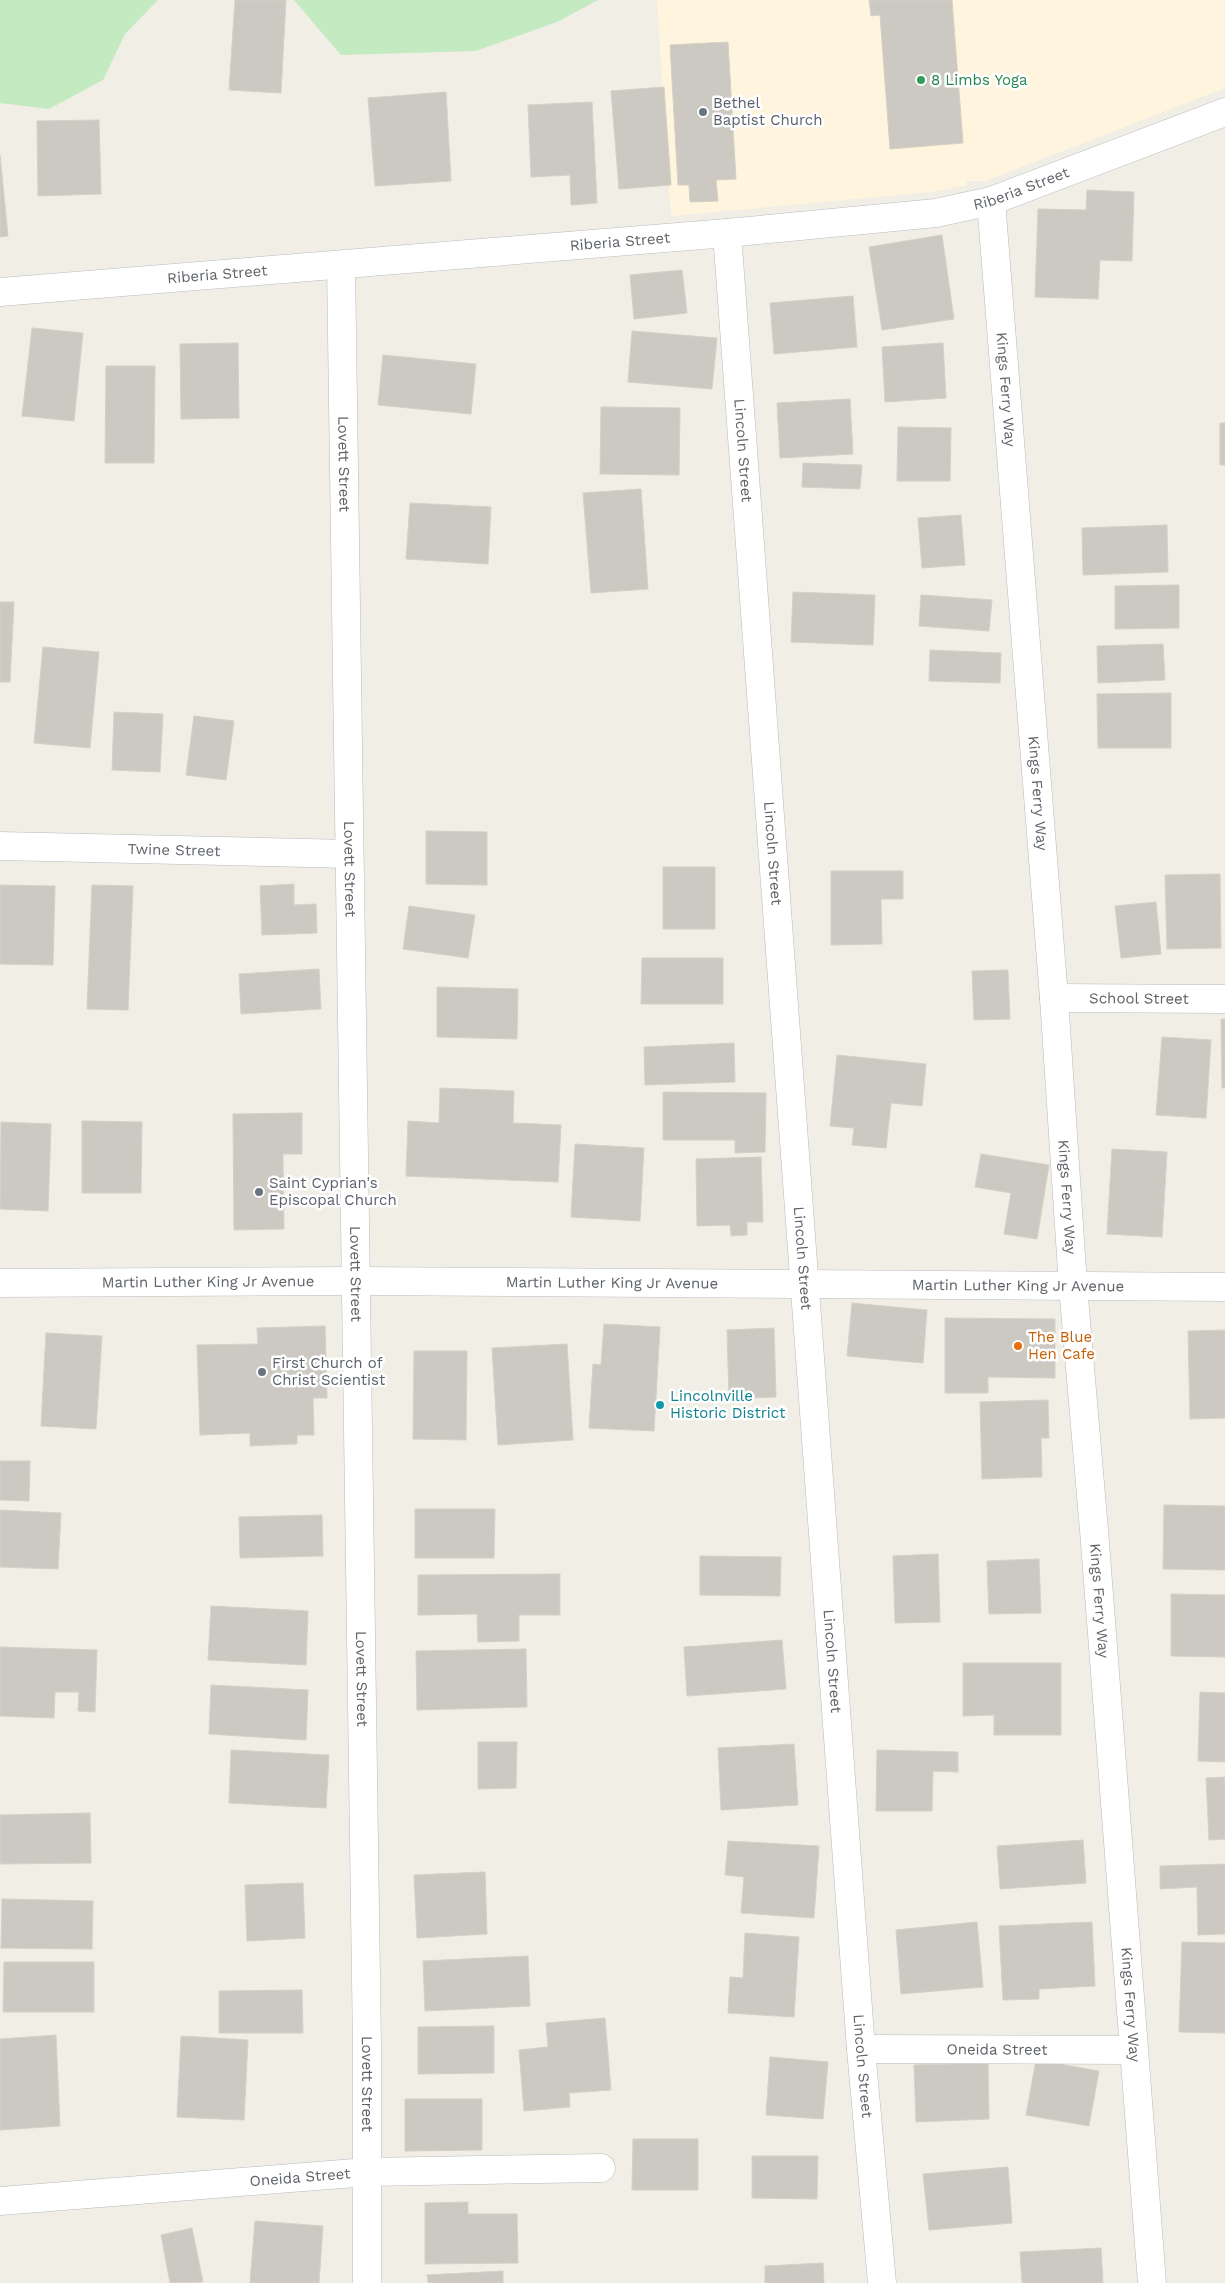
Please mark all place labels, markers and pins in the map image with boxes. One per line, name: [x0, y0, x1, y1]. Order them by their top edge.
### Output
place label: 8 Limbs Yoga: [931, 71, 1028, 89]
marker: 8 Limbs Yoga: [915, 74, 927, 86]
place label: Bethel Baptist Church: [713, 94, 823, 129]
marker: Bethel Baptist Church: [697, 106, 709, 118]
place label: Saint Cyprian's Episcopal Church: [269, 1174, 397, 1209]
marker: Saint Cyprian's Episcopal Church: [253, 1186, 265, 1198]
place label: The Blue Hen Cafe: [1028, 1328, 1095, 1363]
marker: The Blue Hen Cafe: [1012, 1340, 1024, 1352]
place label: First Church of Christ Scientist: [272, 1354, 386, 1389]
marker: First Church of Christ Scientist: [256, 1366, 268, 1378]
place label: Lincolnville Historic District: [670, 1387, 786, 1422]
marker: Lincolnville Historic District: [654, 1399, 666, 1411]

